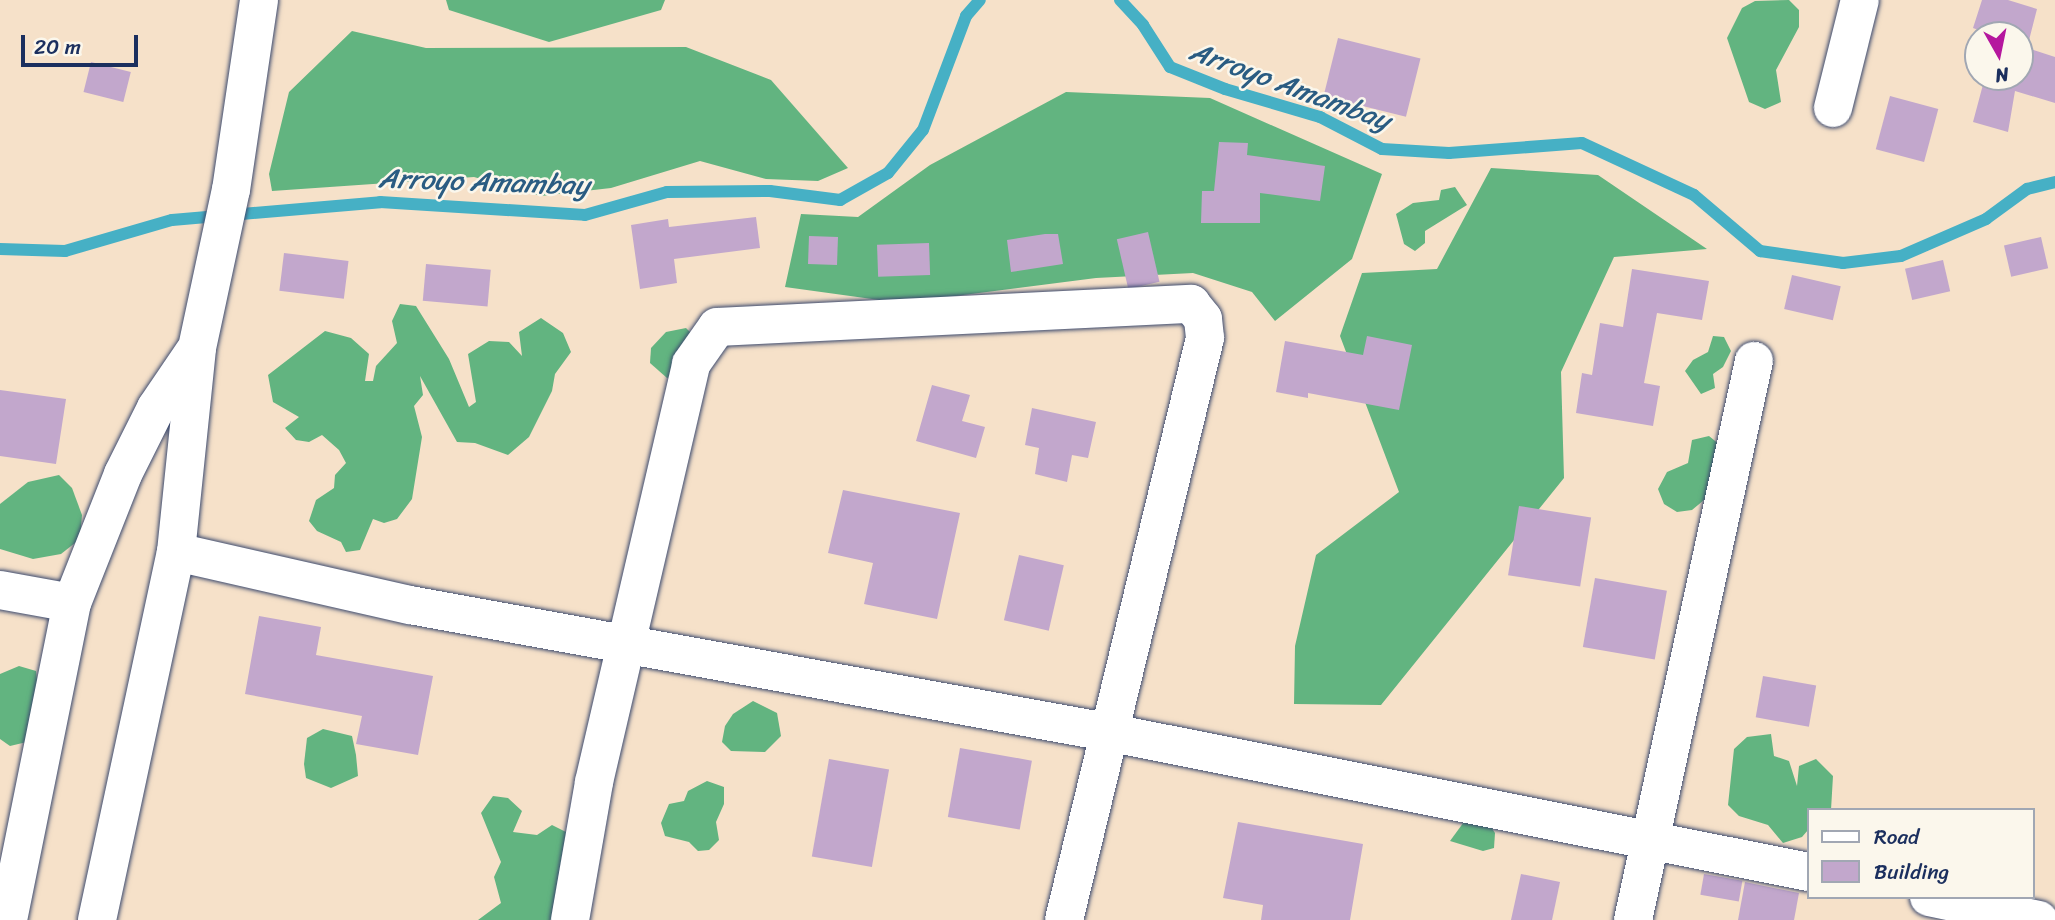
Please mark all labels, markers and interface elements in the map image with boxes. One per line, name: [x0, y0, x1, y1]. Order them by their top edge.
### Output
scale bar: [24, 21, 142, 65]
north arrow: [1964, 21, 2034, 91]
text: 20 m: [34, 28, 81, 66]
water label: Arroyo Amambay: [1185, 34, 1395, 138]
text: N: [1993, 58, 2011, 93]
water label: Arroyo Amambay: [378, 162, 590, 202]
legend: [1806, 808, 2034, 899]
text: Road: [1874, 818, 1919, 856]
text: Building: [1874, 853, 1949, 891]

